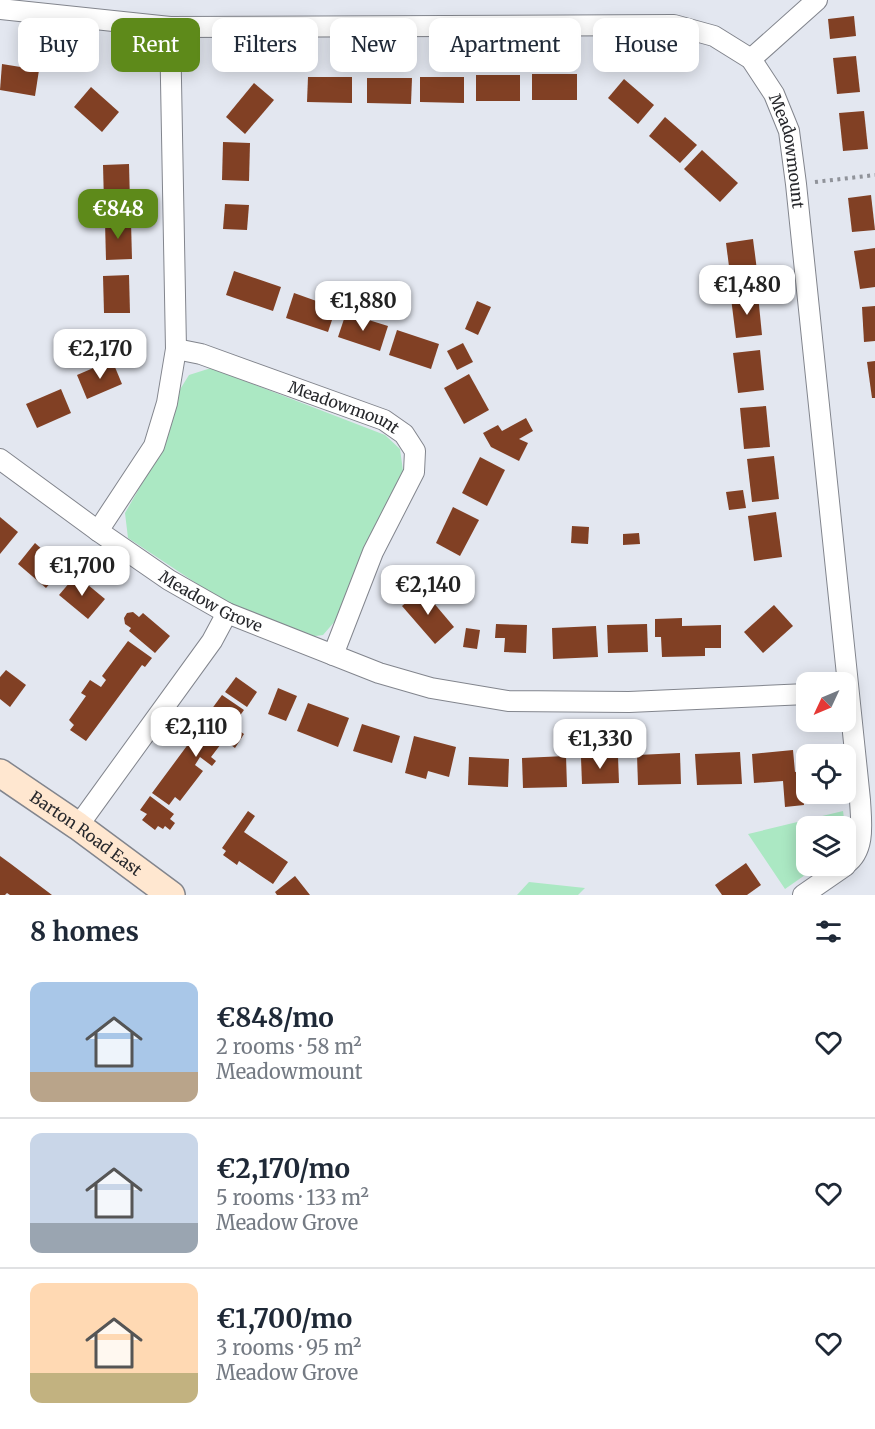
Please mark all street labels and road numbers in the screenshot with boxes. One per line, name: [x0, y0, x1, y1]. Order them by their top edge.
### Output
street label: Meadowmount: [765, 91, 809, 210]
street label: Meadowmount: [286, 376, 404, 438]
street label: Meadow Grove: [155, 566, 265, 636]
street label: Barton Road East: [26, 786, 146, 880]

